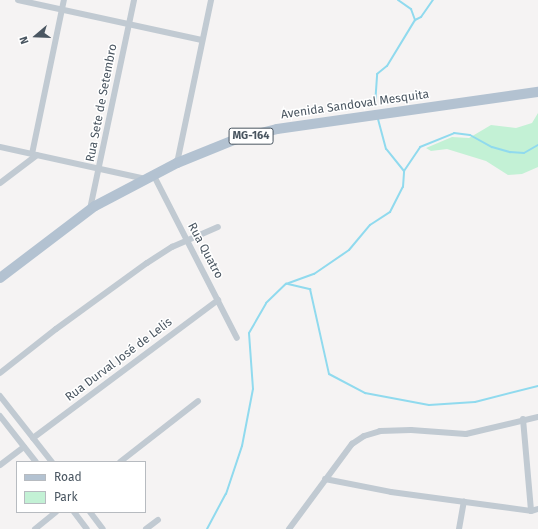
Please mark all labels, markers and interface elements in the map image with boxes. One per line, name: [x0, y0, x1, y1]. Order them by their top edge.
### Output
north arrow: [16, 16, 56, 56]
text: N: [17, 35, 32, 46]
street label: Rua Sete de Setembro: [83, 43, 121, 163]
street label: Avenida Sandoval Mesquita: [280, 87, 430, 123]
road number: MG-164: [228, 127, 274, 145]
street label: Rua Quatro: [184, 221, 226, 281]
street label: Rua Durval José de Lelis: [63, 315, 175, 405]
legend: [16, 461, 146, 513]
text: Road: [54, 470, 82, 484]
text: Park: [54, 490, 78, 504]

